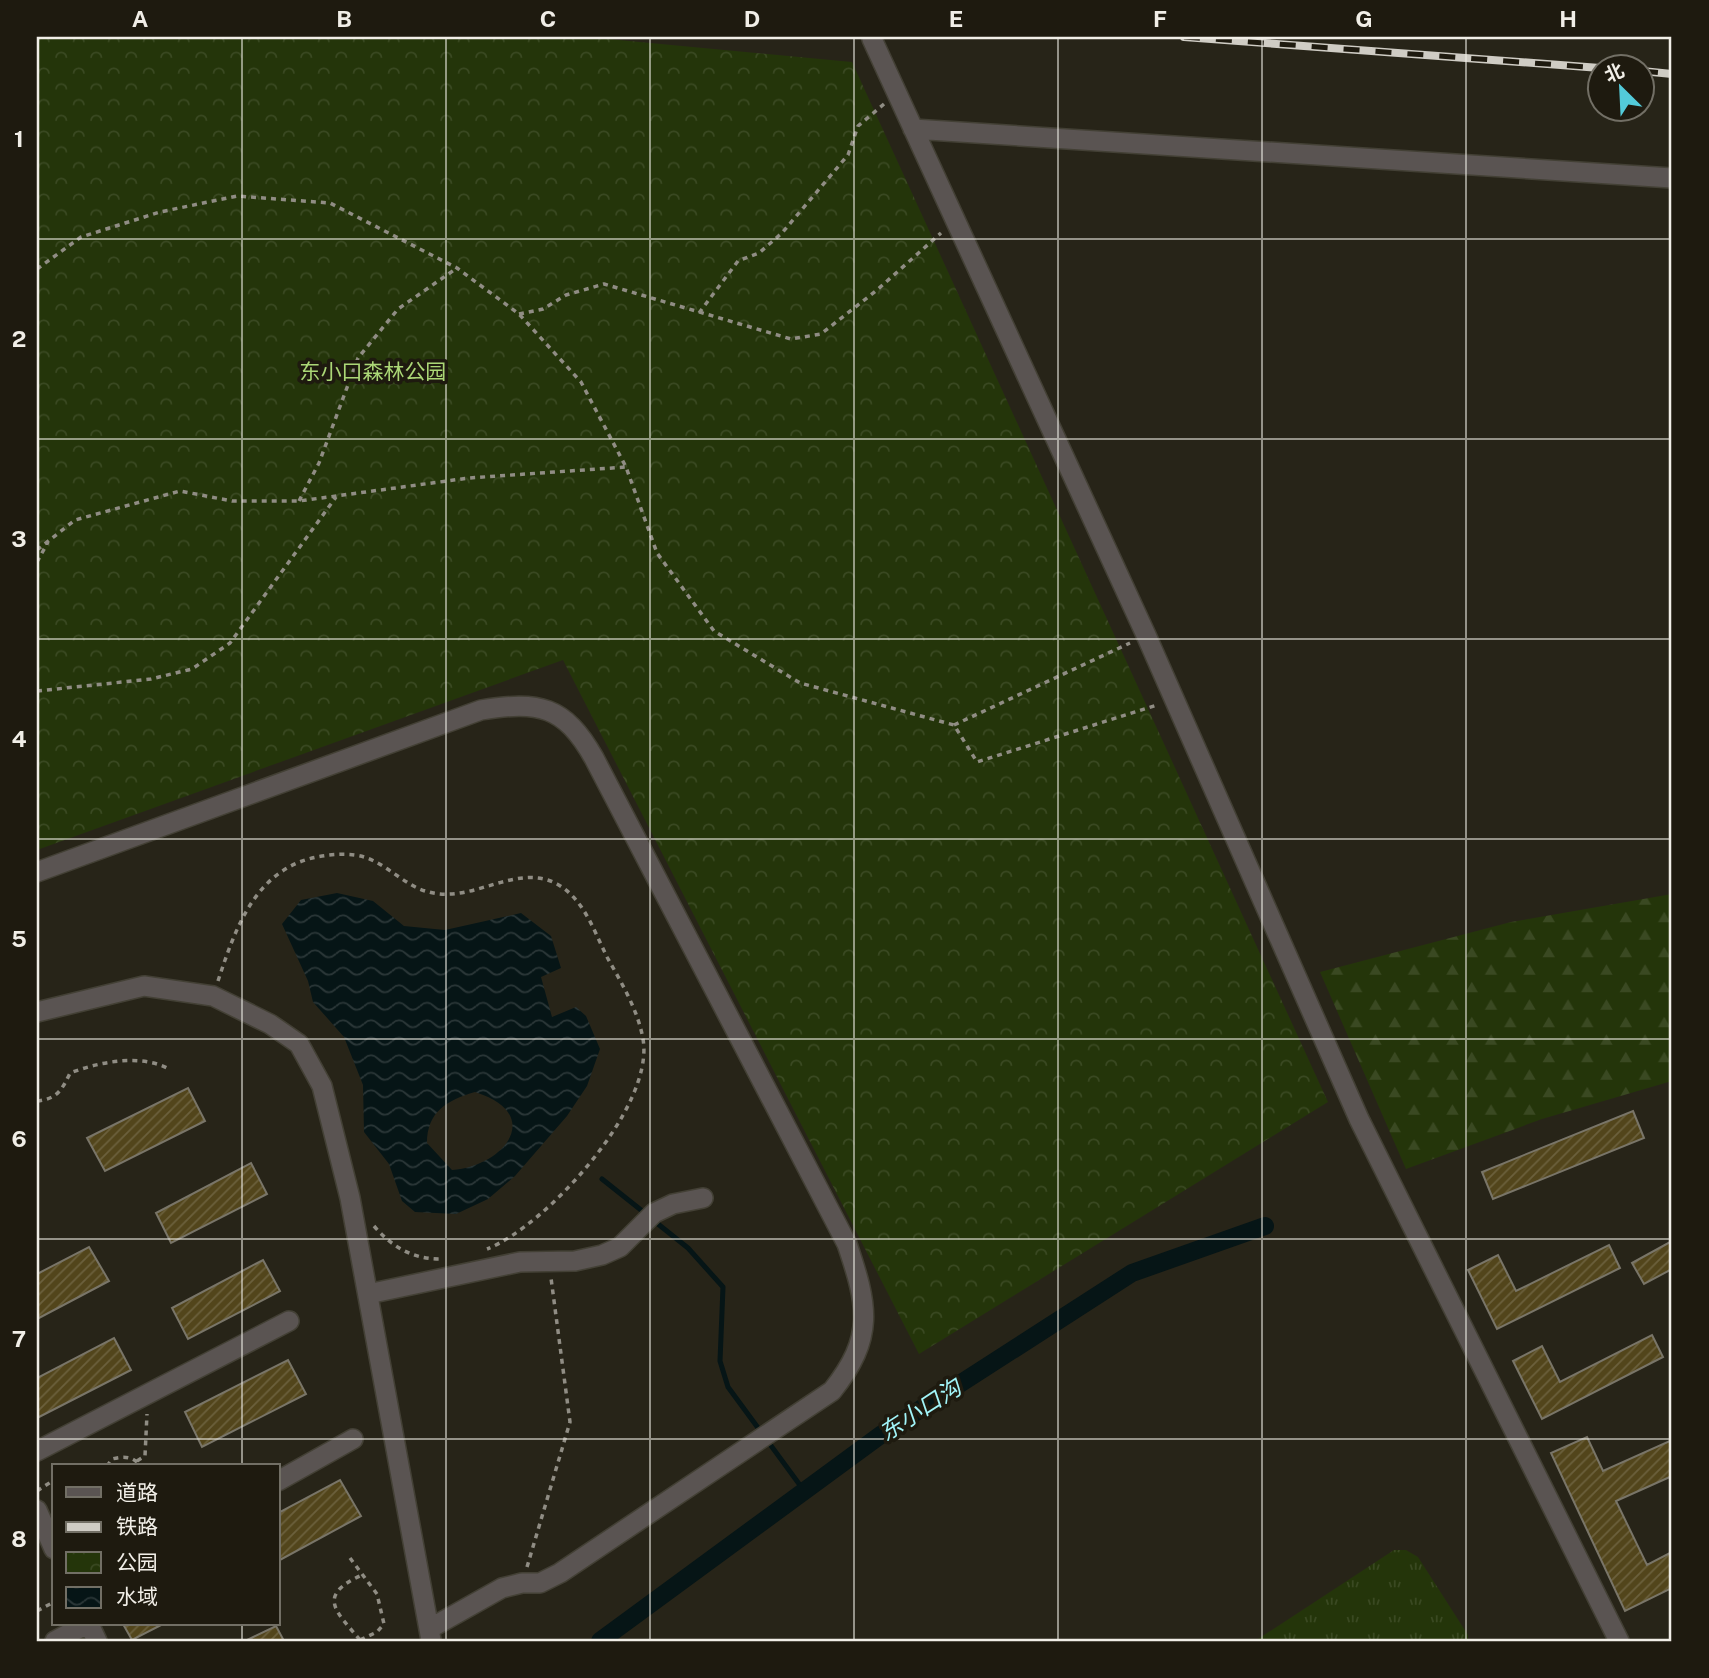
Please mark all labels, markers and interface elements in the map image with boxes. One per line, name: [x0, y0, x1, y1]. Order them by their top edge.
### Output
text: A: [132, 5, 149, 32]
text: B: [336, 5, 352, 32]
text: C: [540, 5, 556, 32]
text: D: [744, 5, 760, 32]
text: E: [949, 5, 963, 32]
text: F: [1153, 5, 1167, 32]
text: G: [1355, 5, 1373, 32]
text: H: [1559, 5, 1577, 32]
north arrow: [1586, 52, 1656, 122]
text: 北: [1601, 59, 1627, 86]
text: 1: [14, 125, 24, 152]
text: 2: [12, 325, 26, 352]
park label: 东小口森林公园: [300, 359, 447, 384]
text: 3: [11, 525, 27, 552]
text: 4: [11, 725, 27, 752]
text: 5: [11, 925, 27, 952]
text: 6: [11, 1125, 27, 1152]
text: 7: [12, 1325, 26, 1352]
water label: 东小口沟: [874, 1372, 968, 1446]
legend: [52, 1464, 280, 1626]
text: 道路: [116, 1480, 158, 1505]
text: 铁路: [116, 1514, 158, 1539]
text: 8: [11, 1525, 27, 1552]
text: 公园: [116, 1550, 158, 1575]
text: 水域: [116, 1584, 158, 1609]

